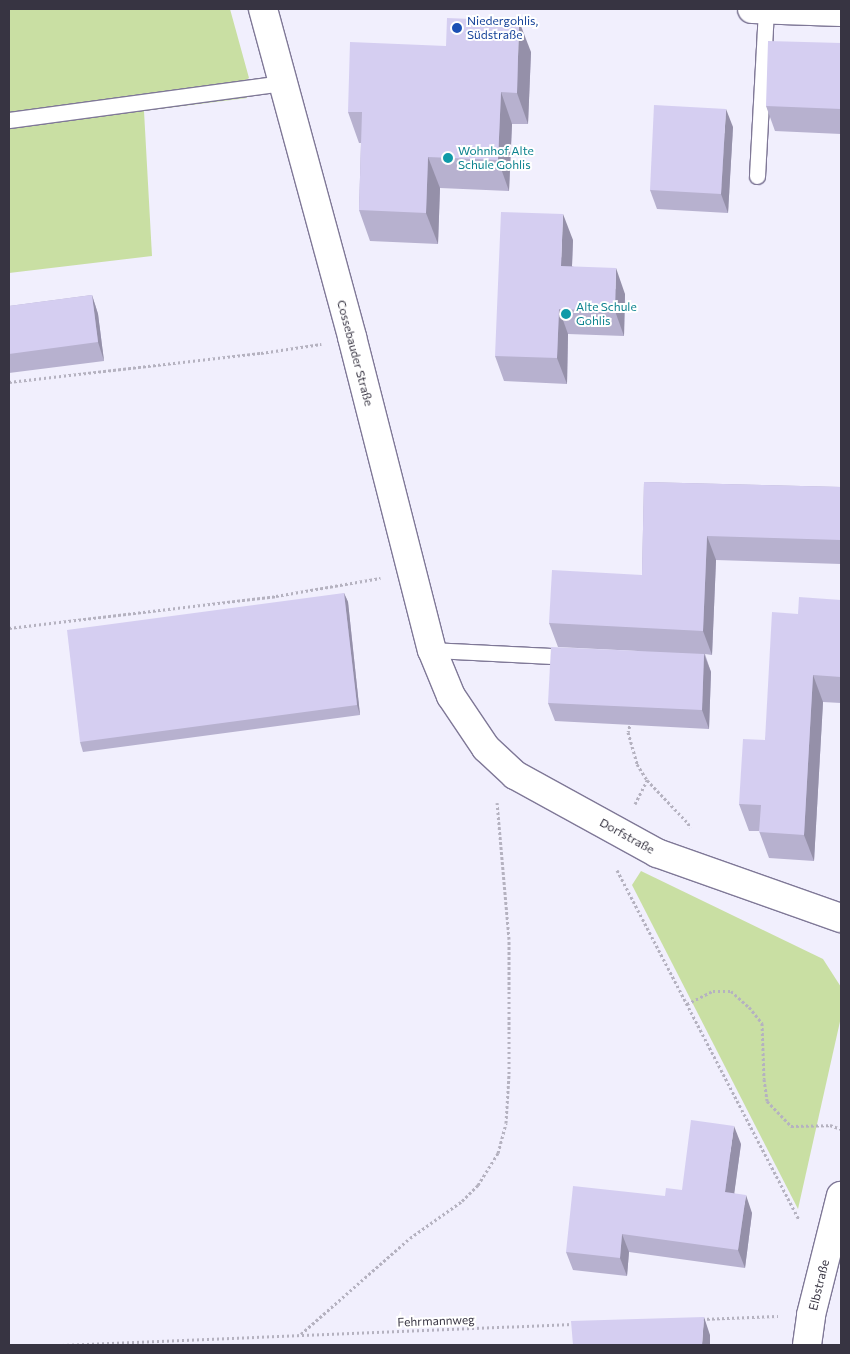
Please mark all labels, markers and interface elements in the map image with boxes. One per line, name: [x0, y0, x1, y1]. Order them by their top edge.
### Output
place label: Niedergohlis, Südstraße: [467, 14, 538, 42]
marker: Niedergohlis, Südstraße: [451, 22, 463, 34]
place label: Wohnhof Alte Schule Gohlis: [458, 144, 534, 172]
marker: Wohnhof Alte Schule Gohlis: [442, 152, 454, 164]
street label: Cossebauder Straße: [334, 298, 376, 408]
place label: Alte Schule Gohlis: [576, 300, 637, 328]
marker: Alte Schule Gohlis: [560, 308, 572, 320]
street label: Dorfstraße: [597, 815, 657, 857]
street label: Elbstraße: [806, 1258, 832, 1312]
street label: Fehrmannweg: [397, 1312, 475, 1330]

